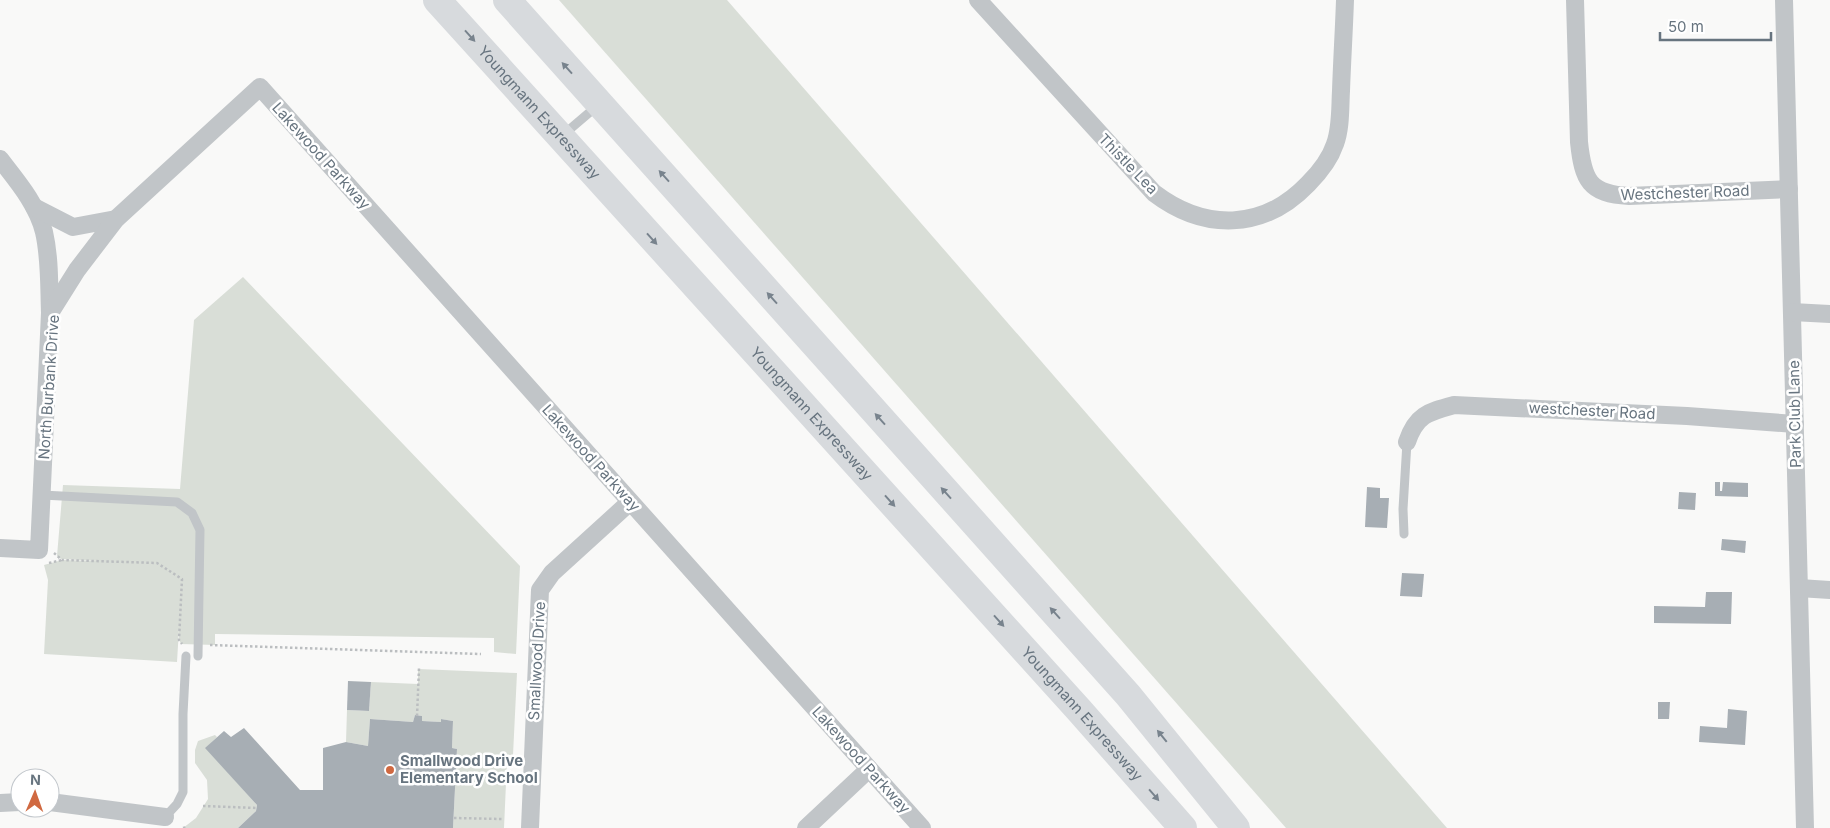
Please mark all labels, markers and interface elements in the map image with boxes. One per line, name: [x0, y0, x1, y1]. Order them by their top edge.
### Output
scale bar: [1660, 10, 1771, 42]
text: 50 m: [1668, 17, 1704, 36]
one-way arrow: [464, 30, 476, 42]
street label: Youngmann Expressway: [474, 42, 605, 184]
one-way arrow: [561, 62, 573, 74]
street label: Lakewood Parkway: [268, 98, 375, 214]
street label: Thistle Lea: [1095, 129, 1162, 198]
one-way arrow: [658, 171, 670, 183]
street label: Westchester Road: [1620, 181, 1750, 204]
one-way arrow: [647, 232, 658, 245]
one-way arrow: [766, 292, 778, 304]
street label: North Burbank Drive: [34, 314, 63, 460]
street label: Youngmann Expressway: [746, 343, 877, 485]
street label: Park Club Lane: [1784, 360, 1805, 468]
street label: westchester Road: [1528, 398, 1656, 423]
street label: Lakewood Parkway: [538, 400, 645, 516]
one-way arrow: [875, 413, 886, 425]
one-way arrow: [940, 487, 952, 499]
one-way arrow: [884, 495, 896, 507]
street label: Smallwood Drive: [524, 601, 549, 721]
one-way arrow: [1049, 608, 1061, 620]
one-way arrow: [993, 615, 1005, 627]
street label: Youngmann Expressway: [1017, 642, 1148, 785]
street label: Lakewood Parkway: [808, 702, 915, 818]
one-way arrow: [1156, 730, 1167, 743]
place label: Smallwood Drive Elementary School: [400, 751, 538, 787]
marker: Smallwood Drive Elementary School: [384, 764, 396, 776]
north arrow: [10, 768, 60, 818]
text: N: [30, 771, 41, 788]
one-way arrow: [1148, 788, 1159, 801]

